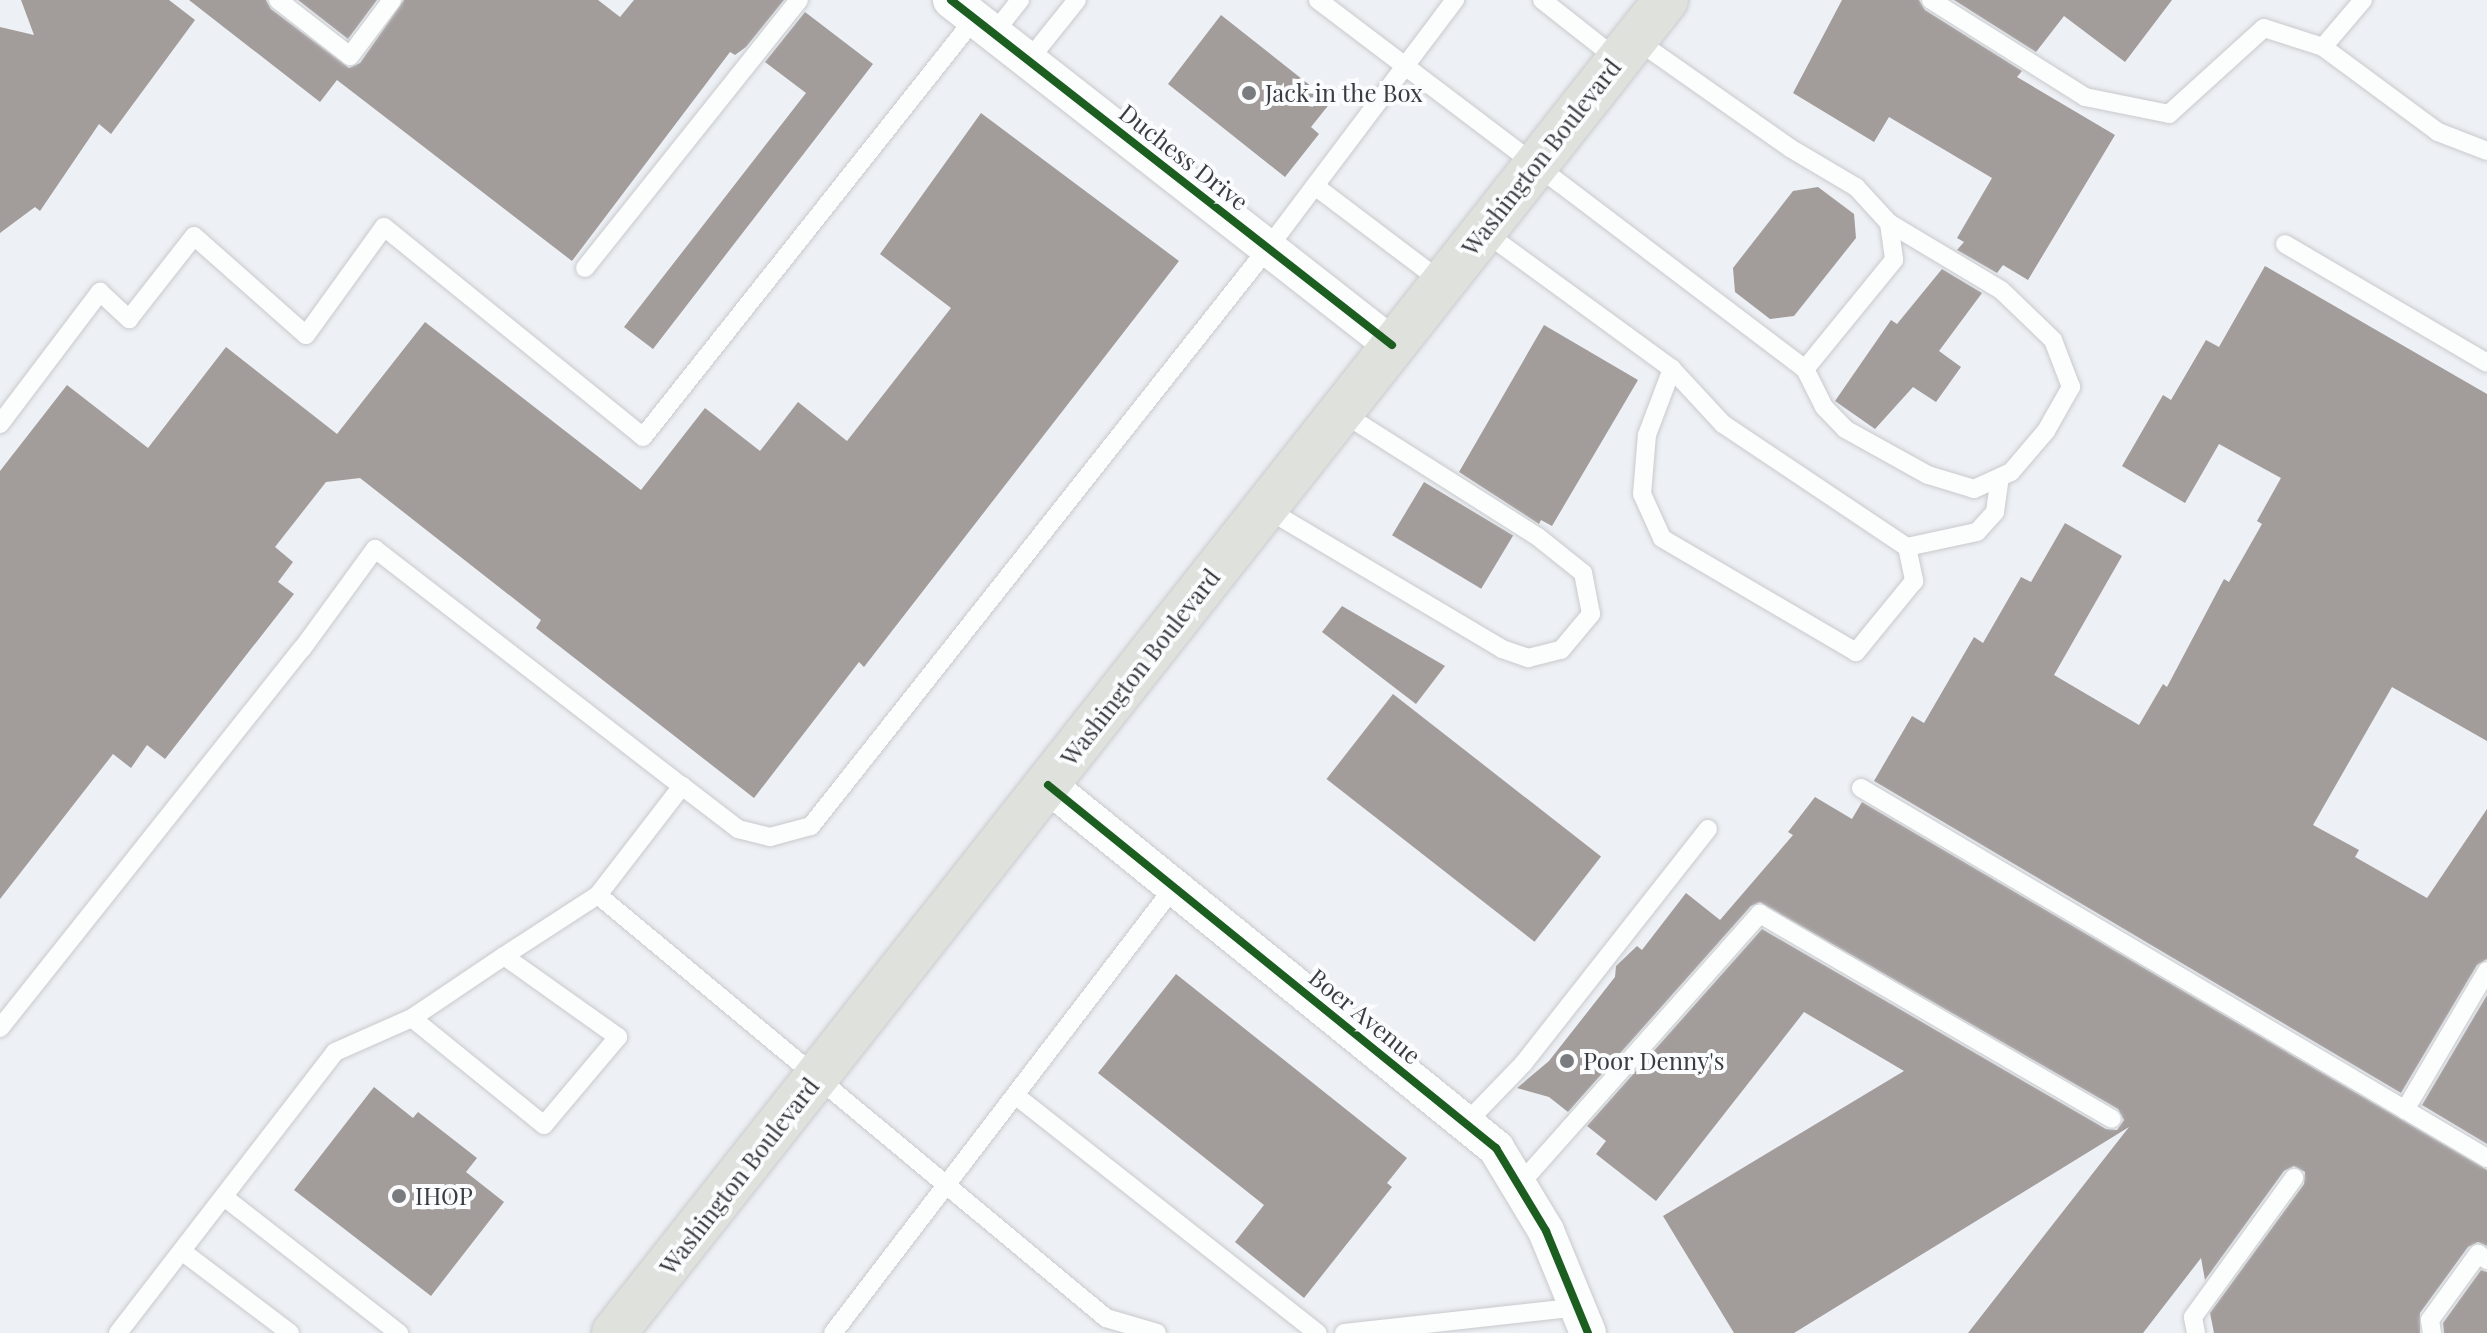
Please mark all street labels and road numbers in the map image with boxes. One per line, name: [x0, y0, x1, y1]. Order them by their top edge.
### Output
street label: Washington Boulevard: [1455, 53, 1627, 261]
street label: Duchess Drive: [1114, 98, 1254, 216]
street label: Washington Boulevard: [1054, 563, 1226, 771]
street label: Boer Avenue: [1303, 962, 1427, 1070]
street label: Washington Boulevard: [653, 1072, 825, 1280]

